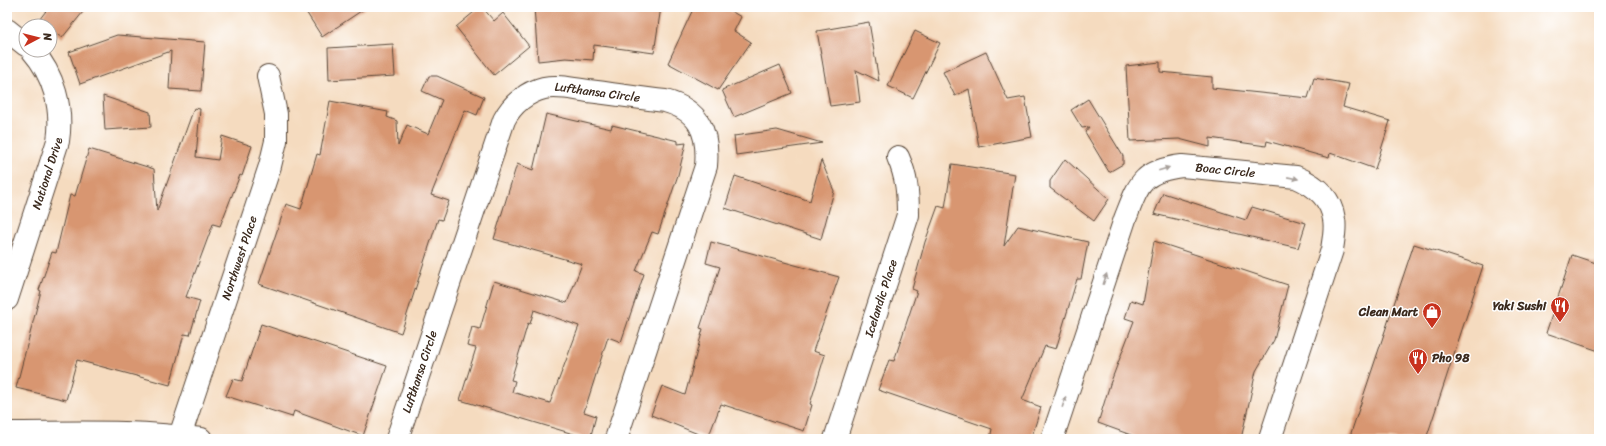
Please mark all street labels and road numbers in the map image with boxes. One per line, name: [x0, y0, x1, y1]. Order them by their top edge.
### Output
street label: Lufthansa Circle: [554, 76, 642, 109]
street label: National Drive: [26, 136, 69, 212]
street label: Boac Circle: [1194, 156, 1256, 184]
street label: Northwest Place: [215, 213, 264, 303]
street label: Icelandic Place: [858, 257, 904, 341]
street label: Lufthansa Circle: [395, 327, 444, 416]

